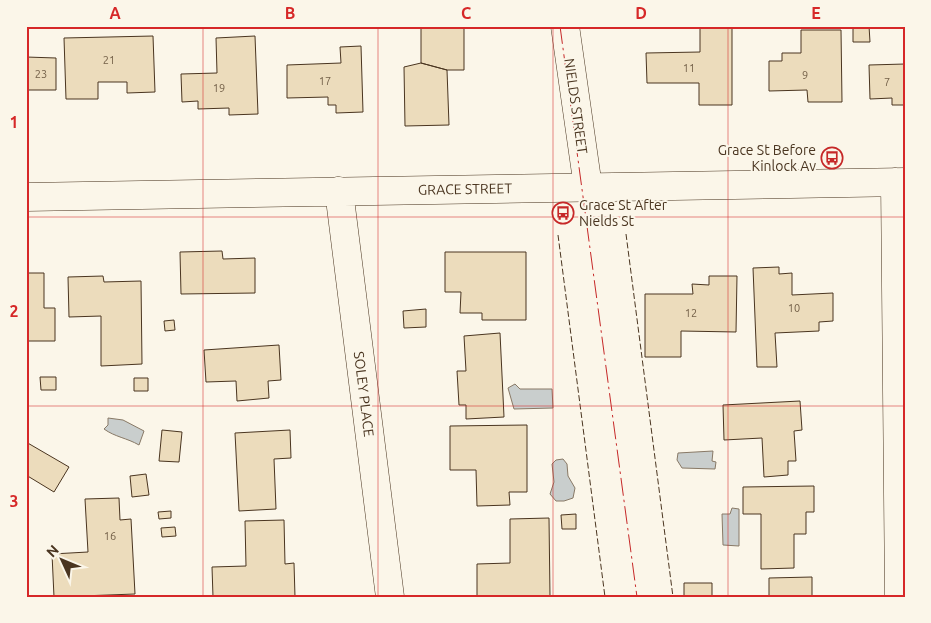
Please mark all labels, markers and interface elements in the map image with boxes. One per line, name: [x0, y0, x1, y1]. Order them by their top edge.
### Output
text: A: [109, 4, 121, 22]
text: B: [285, 4, 295, 22]
text: C: [461, 4, 471, 22]
text: D: [635, 4, 647, 22]
text: E: [811, 4, 821, 22]
house number: 21: [103, 54, 115, 66]
street label: NIELDS STREET: [561, 57, 591, 155]
house number: 11: [683, 62, 695, 74]
house number: 23: [35, 68, 47, 80]
house number: 9: [802, 69, 808, 81]
house number: 17: [319, 75, 331, 87]
house number: 7: [884, 76, 890, 88]
house number: 19: [213, 82, 225, 94]
text: 1: [9, 113, 19, 131]
place label: Grace St Before Kinlock Av: [718, 142, 816, 174]
bus stop icon: Grace St Before Kinlock Av: [820, 146, 844, 170]
street label: GRACE STREET: [418, 180, 513, 198]
place label: Grace St After Nields St: [579, 197, 668, 229]
bus stop icon: Grace St After Nields St: [551, 201, 575, 225]
text: 2: [9, 302, 19, 320]
house number: 10: [788, 302, 800, 314]
house number: 12: [685, 307, 697, 319]
street label: SOLEY PLACE: [351, 350, 377, 438]
text: 3: [9, 492, 19, 510]
house number: 16: [104, 530, 116, 542]
north arrow: [38, 536, 88, 586]
text: N: [43, 542, 62, 560]

